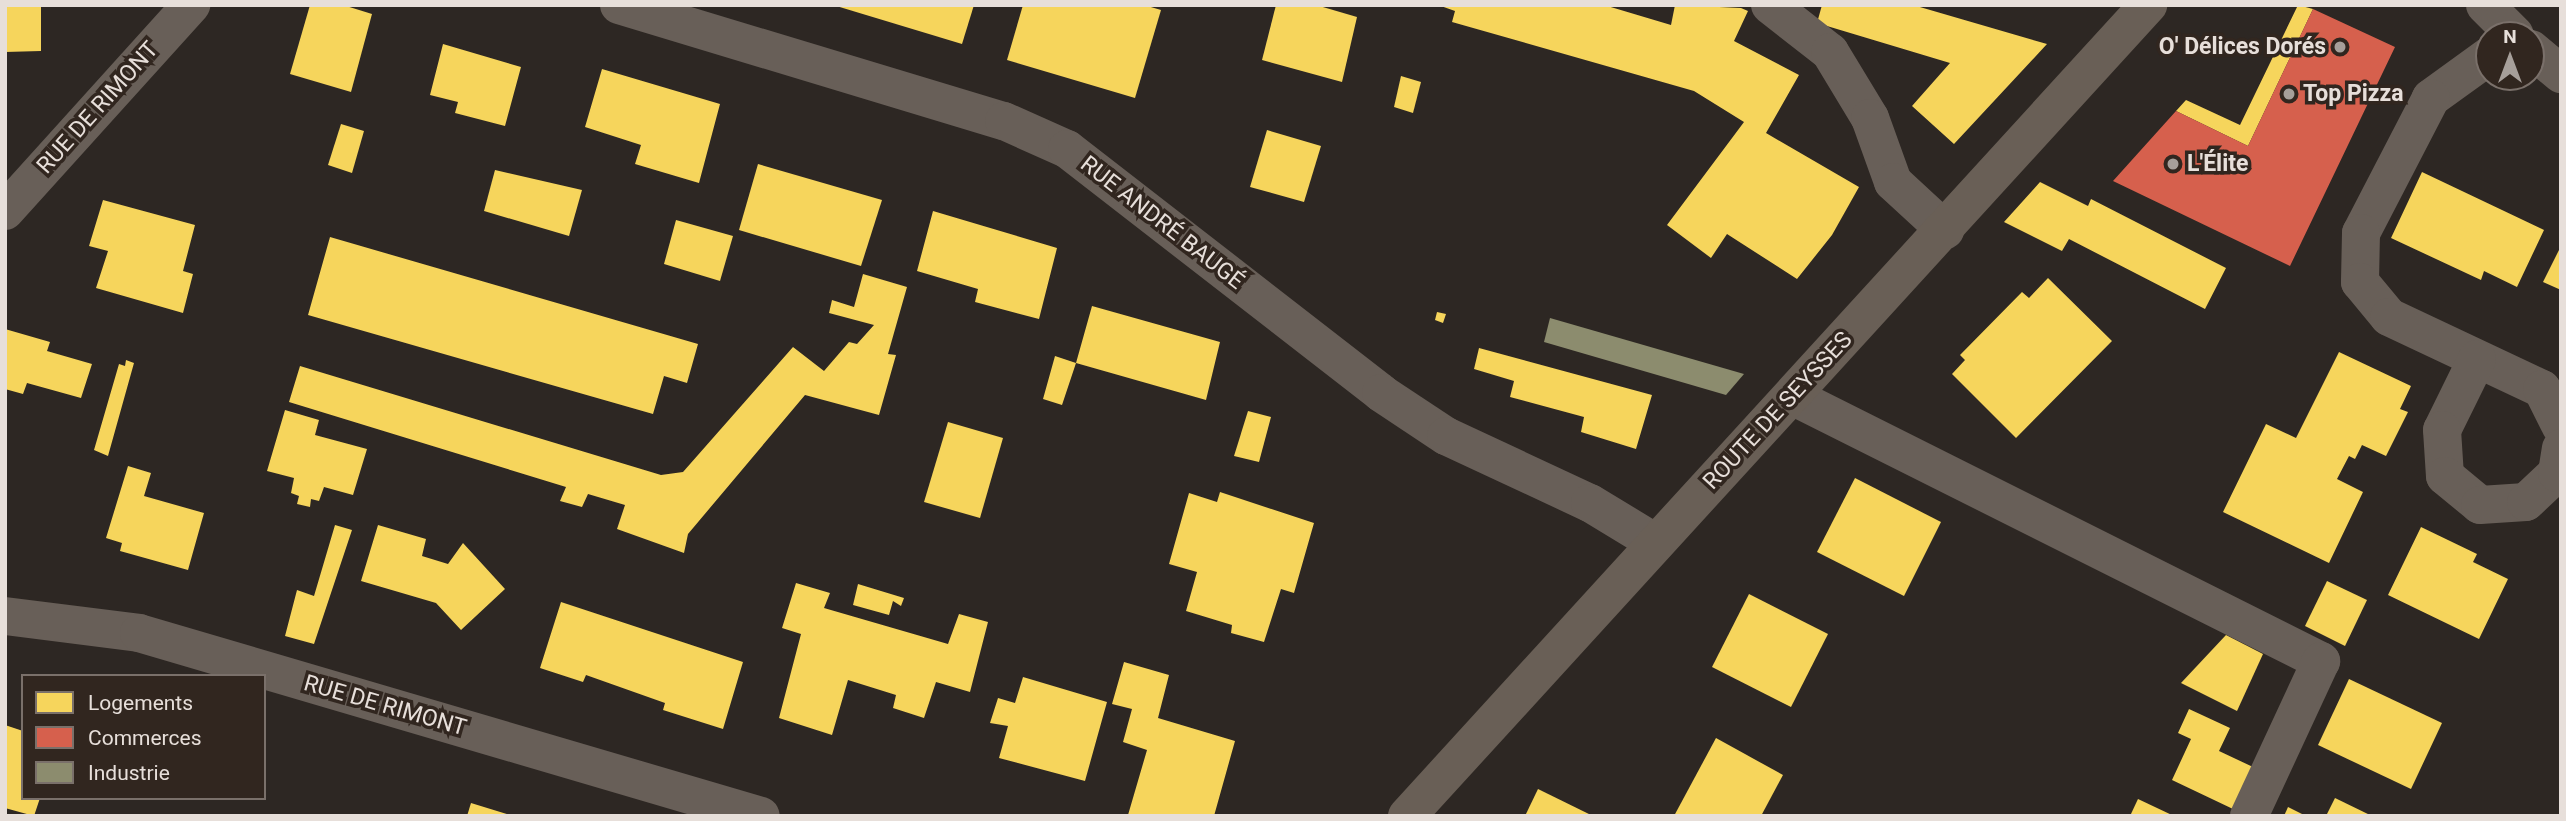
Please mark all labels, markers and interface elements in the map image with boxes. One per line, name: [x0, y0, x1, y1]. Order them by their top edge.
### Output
north arrow: [2475, 21, 2545, 91]
text: N: [2503, 25, 2517, 48]
place label: O' Délices Dorés: [2159, 33, 2326, 61]
street label: RUE DE RIMONT: [32, 36, 164, 180]
marker: O' Délices Dorés: [2332, 39, 2348, 55]
place label: Top Pizza: [2303, 80, 2404, 108]
marker: Top Pizza: [2281, 86, 2297, 102]
place label: L'Élite: [2187, 150, 2248, 178]
street label: RUE ANDRÉ BAUGÉ: [1075, 151, 1249, 295]
marker: L'Élite: [2165, 156, 2181, 172]
street label: ROUTE DE SEYSSES: [1698, 326, 1858, 496]
street label: RUE DE RIMONT: [301, 670, 469, 742]
legend: [21, 674, 266, 800]
text: Logements: [88, 691, 193, 715]
text: Commerces: [88, 726, 202, 750]
text: Industrie: [88, 761, 170, 785]

